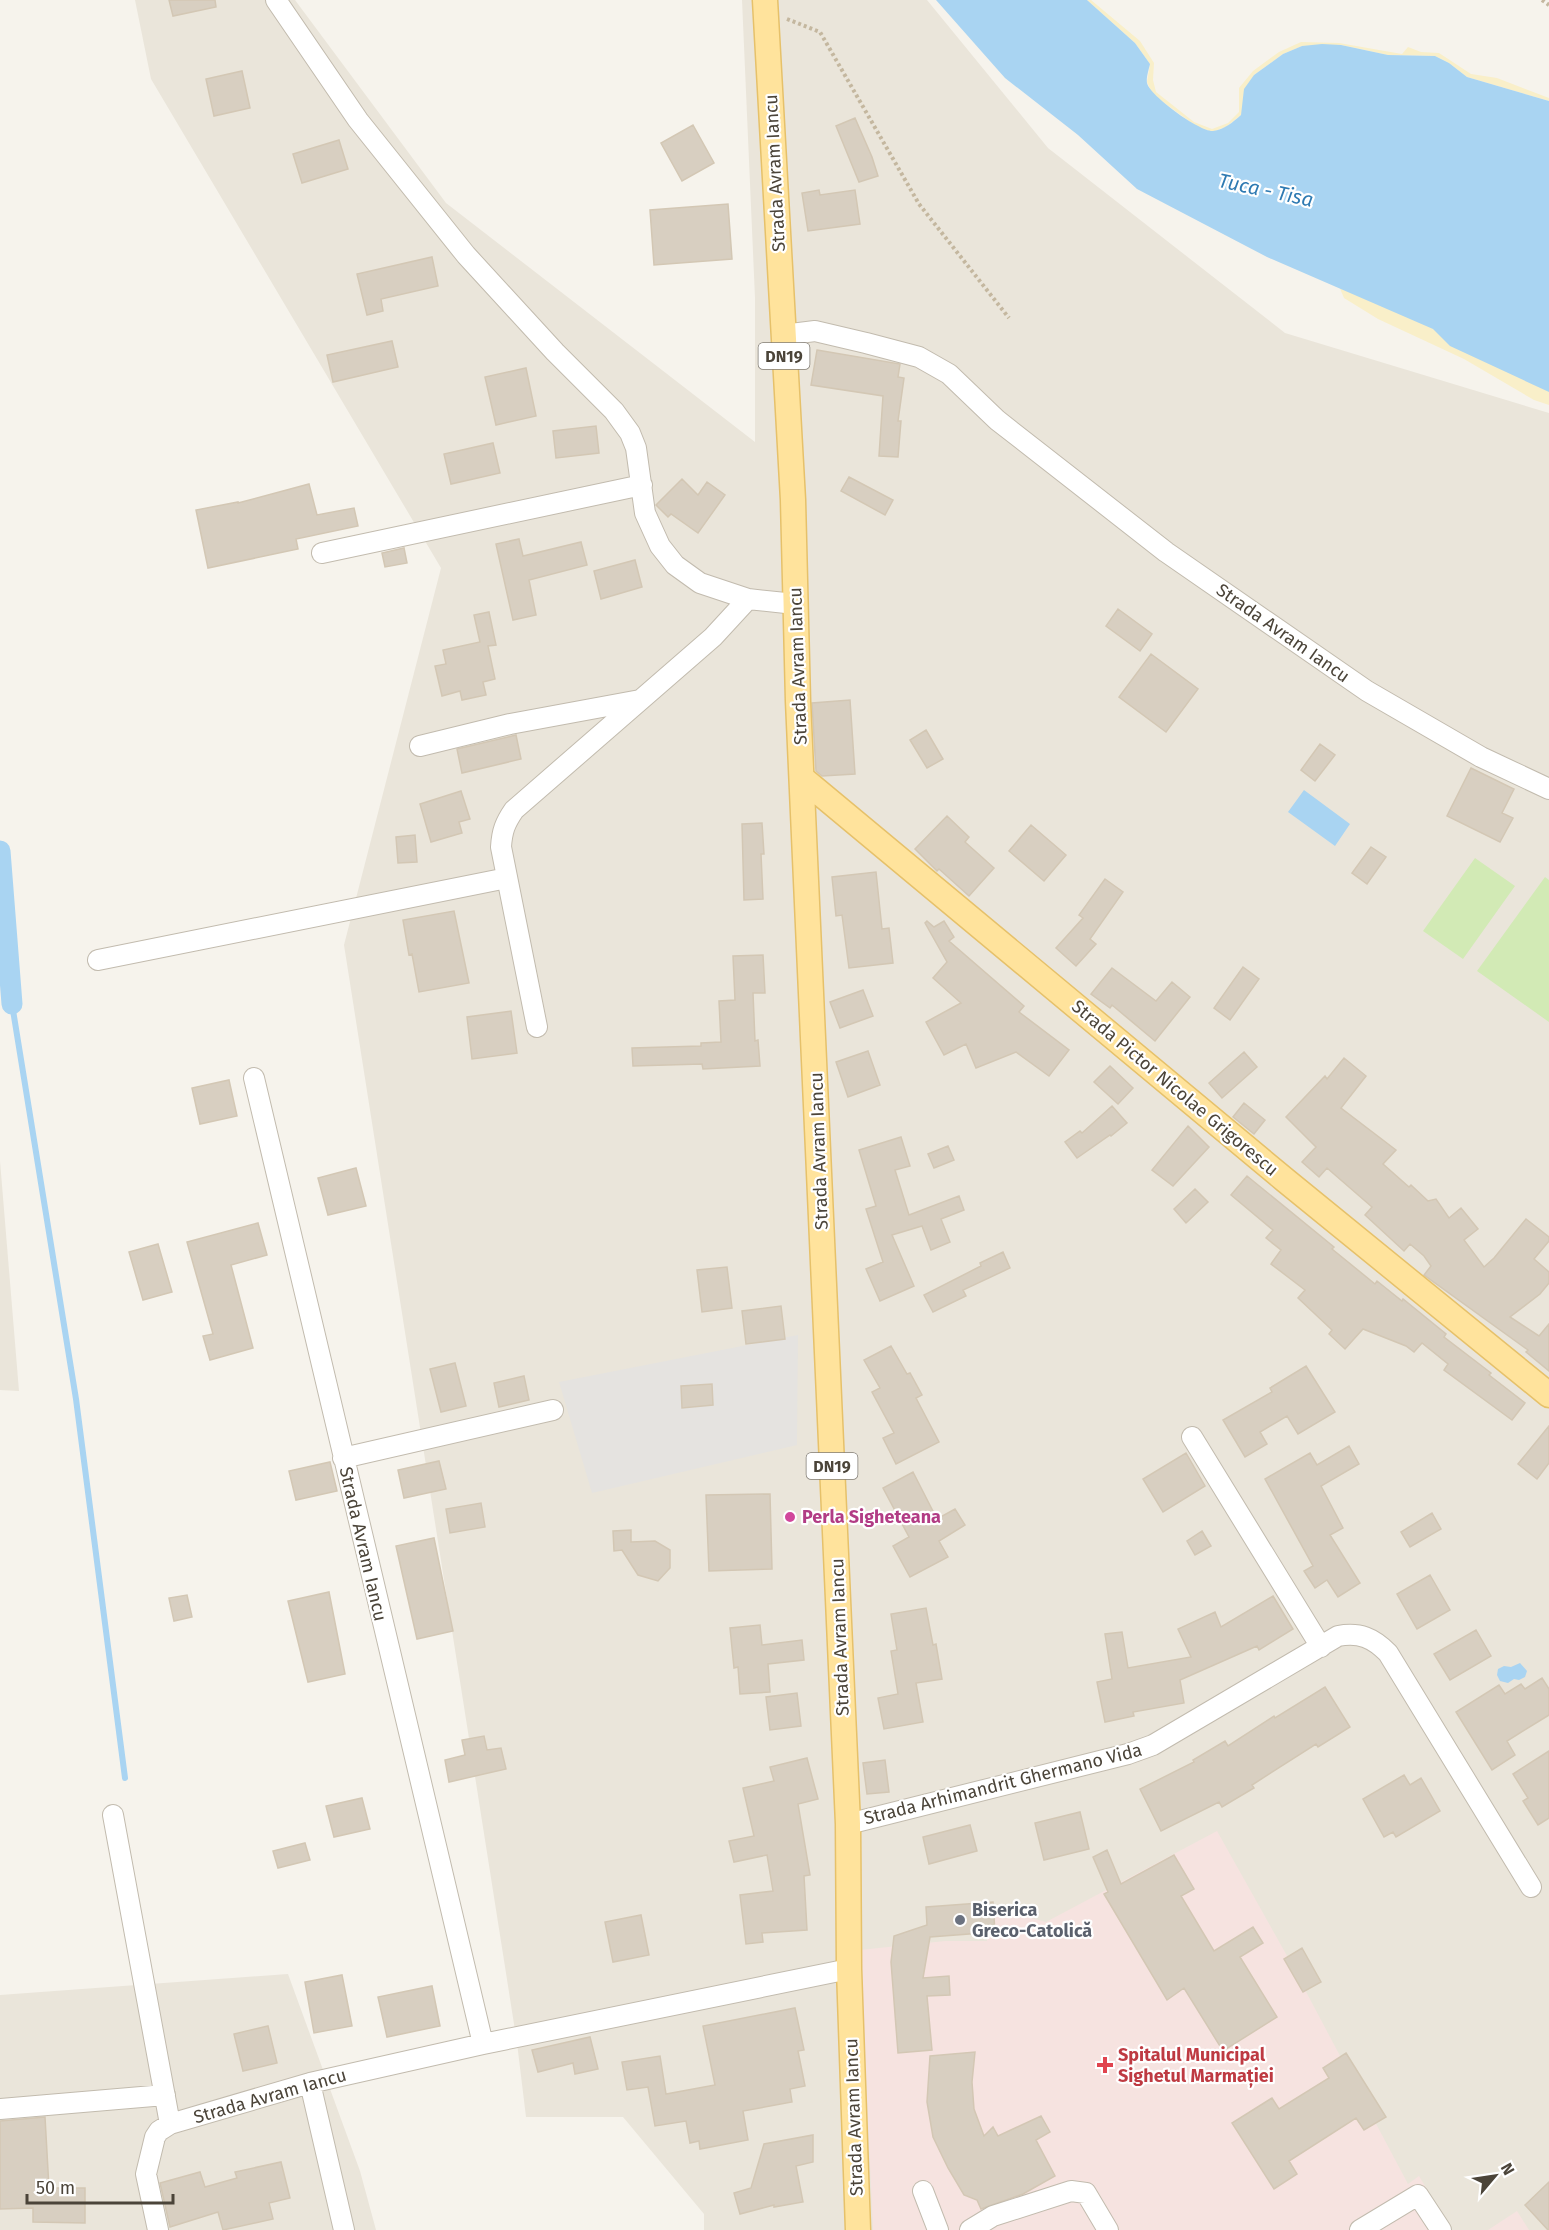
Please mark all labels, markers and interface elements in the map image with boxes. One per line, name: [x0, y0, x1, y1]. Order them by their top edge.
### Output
street label: Strada Avram Iancu: [760, 94, 790, 252]
water label: Тиса - Tisa: [1217, 168, 1315, 212]
road number: DN19: [758, 343, 810, 369]
street label: Strada Avram Iancu: [1212, 579, 1354, 687]
street label: Strada Avram Iancu: [784, 587, 812, 745]
street label: Strada Pictor Nicolae Grigorescu: [1067, 995, 1283, 1181]
street label: Strada Avram Iancu: [805, 1072, 833, 1230]
road number: DN19: [806, 1453, 858, 1479]
street label: Strada Avram Iancu: [335, 1465, 391, 1623]
place label: Perla Sigheteana: [802, 1506, 941, 1528]
marker: Perla Sigheteana: [783, 1510, 797, 1524]
street label: Strada Avram Iancu: [826, 1558, 854, 1716]
street label: Strada Arhimandrit Ghermano Vida: [862, 1739, 1144, 1829]
place label: Biserica Greco-Catolică: [972, 1899, 1092, 1942]
marker: Biserica Greco-Catolică: [953, 1913, 967, 1927]
street label: Strada Avram Iancu: [840, 2038, 868, 2196]
place label: Spitalul Municipal Sighetul Marmației: [1118, 2044, 1274, 2088]
marker: Spitalul Municipal Sighetul Marmației: [1096, 2056, 1114, 2074]
street label: Strada Avram Iancu: [191, 2064, 349, 2128]
north arrow: [1465, 2146, 1525, 2206]
text: N: [1497, 2160, 1519, 2178]
scale bar: [27, 2167, 172, 2205]
text: 50 m: [36, 2177, 75, 2199]

